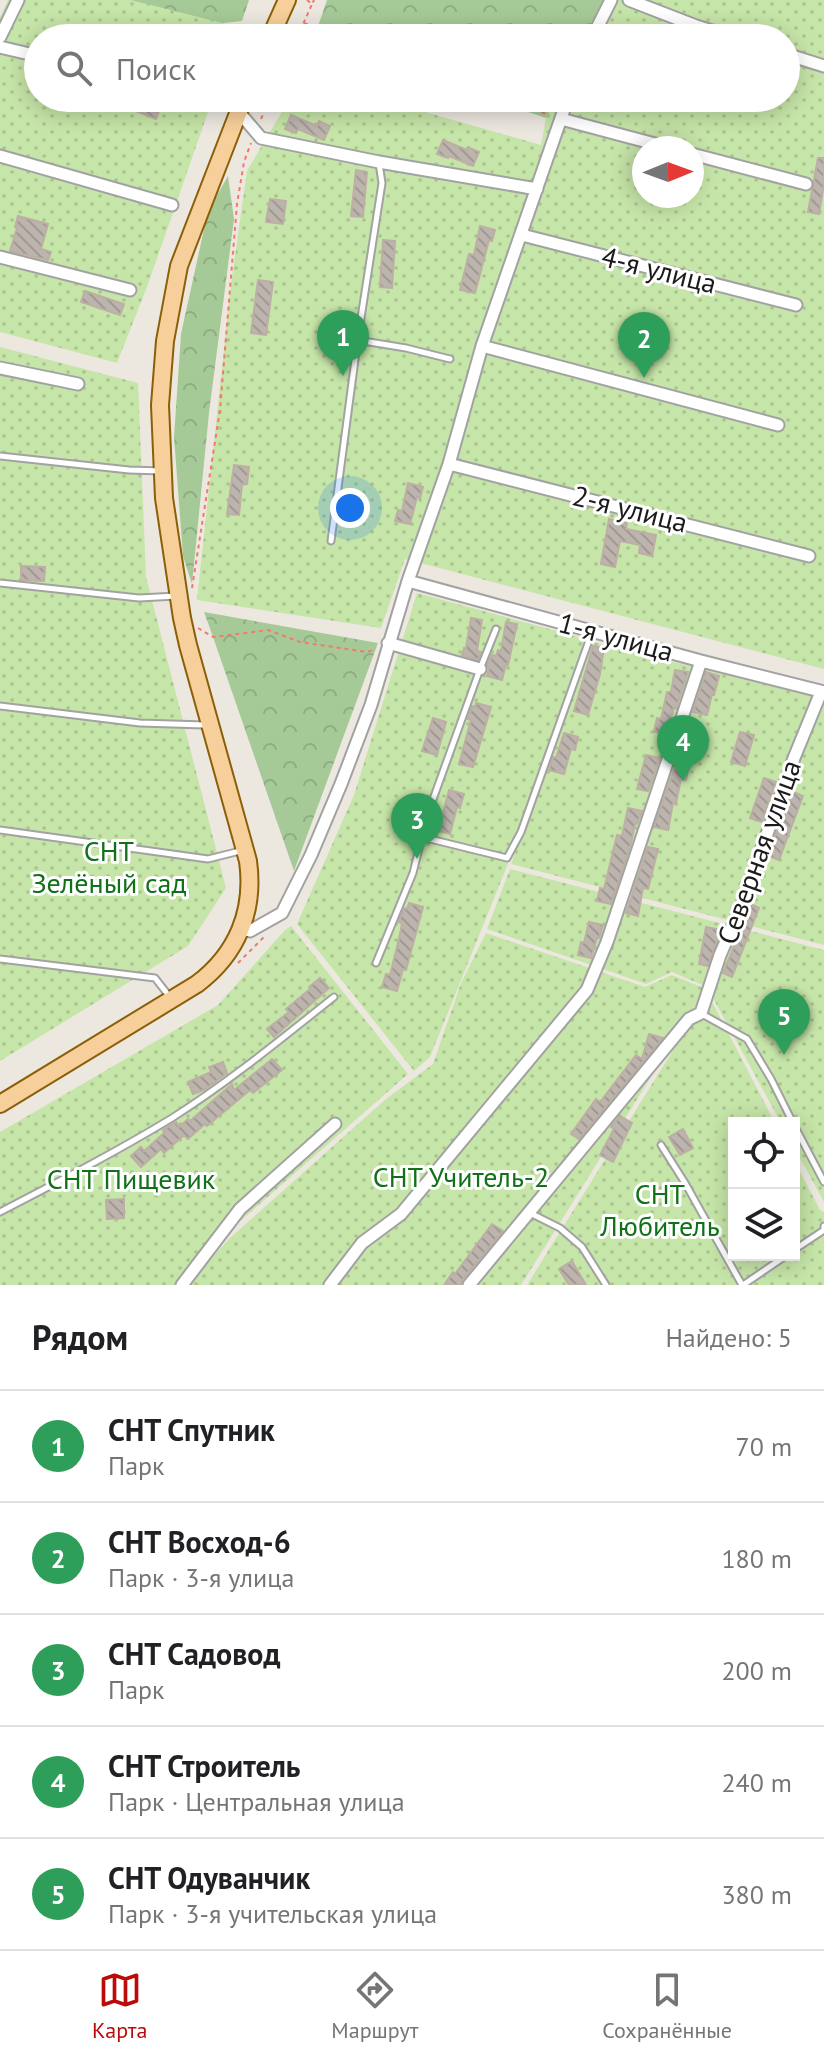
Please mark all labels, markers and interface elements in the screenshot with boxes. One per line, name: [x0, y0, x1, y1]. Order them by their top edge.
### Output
search box: [24, 24, 800, 112]
icon: search: [52, 46, 96, 90]
text: Поиск: [116, 49, 196, 88]
north arrow: [632, 136, 704, 208]
street label: 4-я улица: [598, 237, 721, 302]
pin: 1: [317, 310, 369, 376]
pin: 2: [618, 312, 670, 378]
street label: 2-я улица: [569, 476, 692, 541]
your location: [330, 488, 370, 528]
street label: 1-я улица: [555, 603, 678, 670]
pin: 4: [657, 715, 709, 781]
street label: Северная улица: [708, 755, 809, 949]
pin: 3: [391, 793, 443, 859]
park label: СНТ Зелёный сад: [31, 832, 187, 901]
pin: 5: [758, 989, 810, 1055]
map controls: [728, 1117, 800, 1261]
button: locate: [728, 1117, 800, 1189]
park label: СНТ Учитель-2: [373, 1158, 549, 1195]
park label: СНТ Пищевик: [47, 1160, 216, 1197]
park label: СНТ Любитель: [599, 1175, 720, 1244]
button: layers: [728, 1189, 800, 1261]
text: Рядом: [32, 1315, 128, 1359]
text: Найдено: 5: [665, 1321, 792, 1354]
text: СНТ Спутник: [108, 1410, 275, 1449]
text: 1: [51, 1430, 65, 1463]
text: 70 m: [736, 1430, 792, 1463]
text: Парк: [108, 1449, 165, 1482]
text: СНТ Восход-6: [108, 1522, 291, 1561]
text: 2: [51, 1542, 65, 1575]
text: 180 m: [721, 1542, 792, 1575]
text: Парк · 3-я улица: [108, 1561, 294, 1594]
text: СНТ Садовод: [108, 1634, 280, 1673]
text: 3: [51, 1654, 65, 1687]
text: 200 m: [721, 1654, 792, 1687]
text: Парк: [108, 1673, 165, 1706]
text: СНТ Строитель: [108, 1746, 301, 1785]
text: 4: [51, 1766, 65, 1799]
text: 240 m: [721, 1766, 792, 1799]
text: Парк · Центральная улица: [108, 1785, 405, 1818]
text: СНТ Одуванчик: [108, 1858, 310, 1897]
text: 5: [51, 1878, 65, 1911]
text: 380 m: [721, 1878, 792, 1911]
text: Парк · 3-я учительская улица: [108, 1897, 437, 1930]
tab: Карта: [92, 1968, 147, 2044]
tab: Маршрут: [331, 1968, 418, 2044]
tab: Сохранённые: [602, 1968, 732, 2044]

